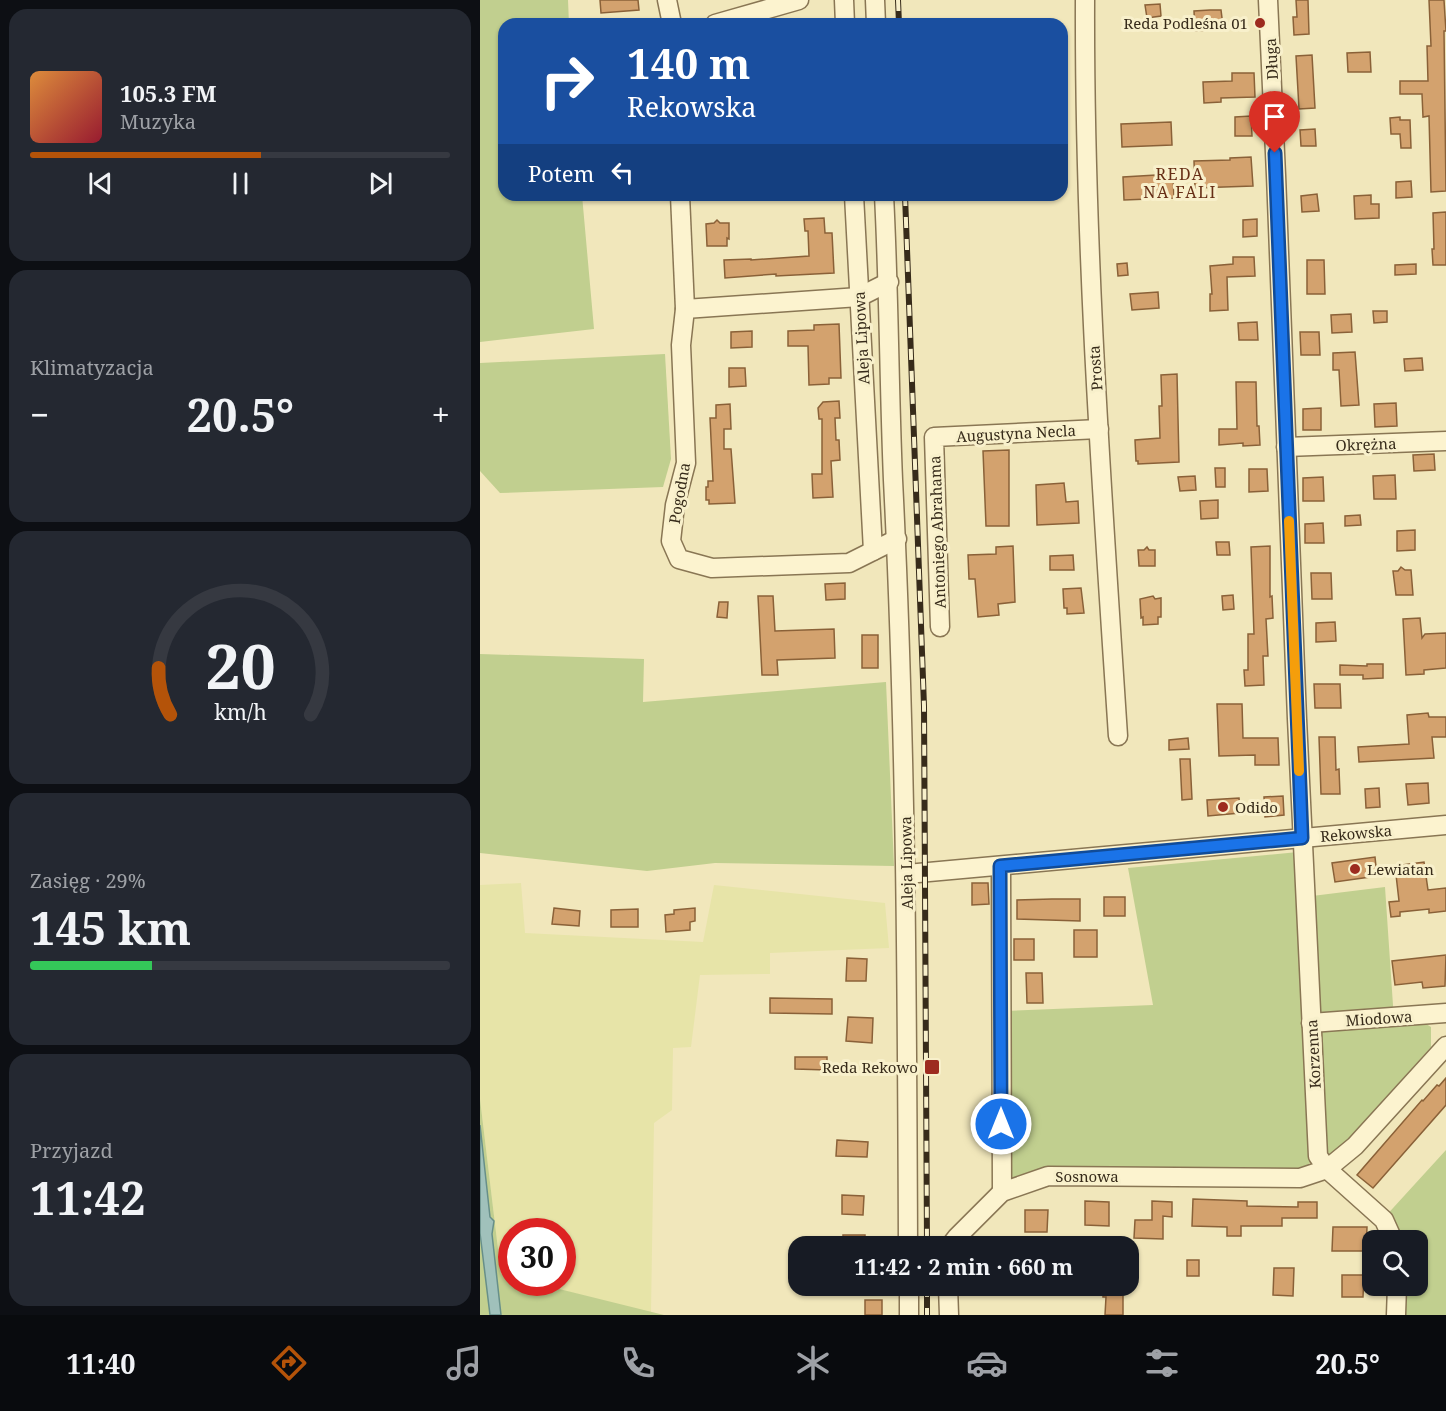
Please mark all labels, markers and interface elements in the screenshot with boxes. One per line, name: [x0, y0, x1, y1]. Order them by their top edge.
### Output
place label: Reda Podleśna 01: [1123, 13, 1248, 33]
marker: Reda Podleśna 01: [1253, 16, 1267, 30]
text: 140 m: [627, 34, 751, 91]
street label: Długa: [1260, 38, 1282, 80]
icon: right: [528, 42, 606, 120]
text: 105.3 FM: [120, 78, 217, 108]
text: Rekowska: [627, 88, 756, 125]
pin: [1249, 91, 1300, 153]
icon: arrive: [1258, 100, 1291, 133]
text: Muzyka: [120, 108, 196, 135]
icon: left: [606, 156, 639, 189]
text: Potem: [528, 158, 594, 188]
district label: REDA NA FALI: [1143, 163, 1217, 203]
icon: previous: [84, 167, 117, 200]
icon: pause: [224, 167, 257, 200]
icon: next: [364, 167, 397, 200]
street label: Aleja Lipowa: [849, 291, 873, 385]
street label: Prosta: [1083, 345, 1107, 391]
text: Klimatyzacja: [30, 354, 154, 381]
text: 20.5°: [187, 384, 294, 445]
text: −: [30, 392, 49, 437]
text: +: [432, 392, 450, 437]
street label: Augustyna Necla: [956, 420, 1076, 446]
street label: Okrężna: [1335, 433, 1397, 455]
street label: Antoniego Abrahama: [924, 455, 950, 609]
street label: Pogodna: [664, 461, 694, 525]
text: 20: [205, 622, 275, 707]
text: km/h: [214, 697, 267, 726]
place label: Odido: [1235, 797, 1278, 817]
marker: Odido: [1216, 800, 1230, 814]
street label: Aleja Lipowa: [895, 816, 917, 910]
street label: Rekowska: [1319, 820, 1393, 846]
place label: Lewiatan: [1367, 859, 1434, 879]
marker: Lewiatan: [1348, 862, 1362, 876]
text: Zasięg · 29%: [30, 867, 146, 894]
text: 145 km: [30, 897, 191, 958]
street label: Miodowa: [1345, 1006, 1413, 1030]
street label: Korzenna: [1301, 1019, 1325, 1089]
place label: Reda Rekowo: [822, 1057, 918, 1077]
marker: Reda Rekowo: [923, 1058, 941, 1076]
position arrow: [969, 1092, 1033, 1156]
text: Przyjazd: [30, 1137, 113, 1164]
street label: Sosnowa: [1055, 1166, 1119, 1186]
text: 11:42: [30, 1167, 145, 1228]
speed limit sign: 30: [498, 1218, 576, 1296]
map controls: [1362, 1230, 1428, 1296]
button: search: [1362, 1230, 1428, 1296]
text: 11:42 · 2 min · 660 m: [854, 1251, 1073, 1281]
icon: directions: [268, 1342, 310, 1384]
icon: music: [443, 1342, 485, 1384]
icon: phone: [617, 1342, 659, 1384]
icon: climate: [792, 1342, 834, 1384]
icon: car: [966, 1342, 1008, 1384]
icon: filters: [1141, 1342, 1183, 1384]
text: 11:40: [66, 1345, 136, 1382]
text: 20.5°: [1315, 1345, 1380, 1382]

